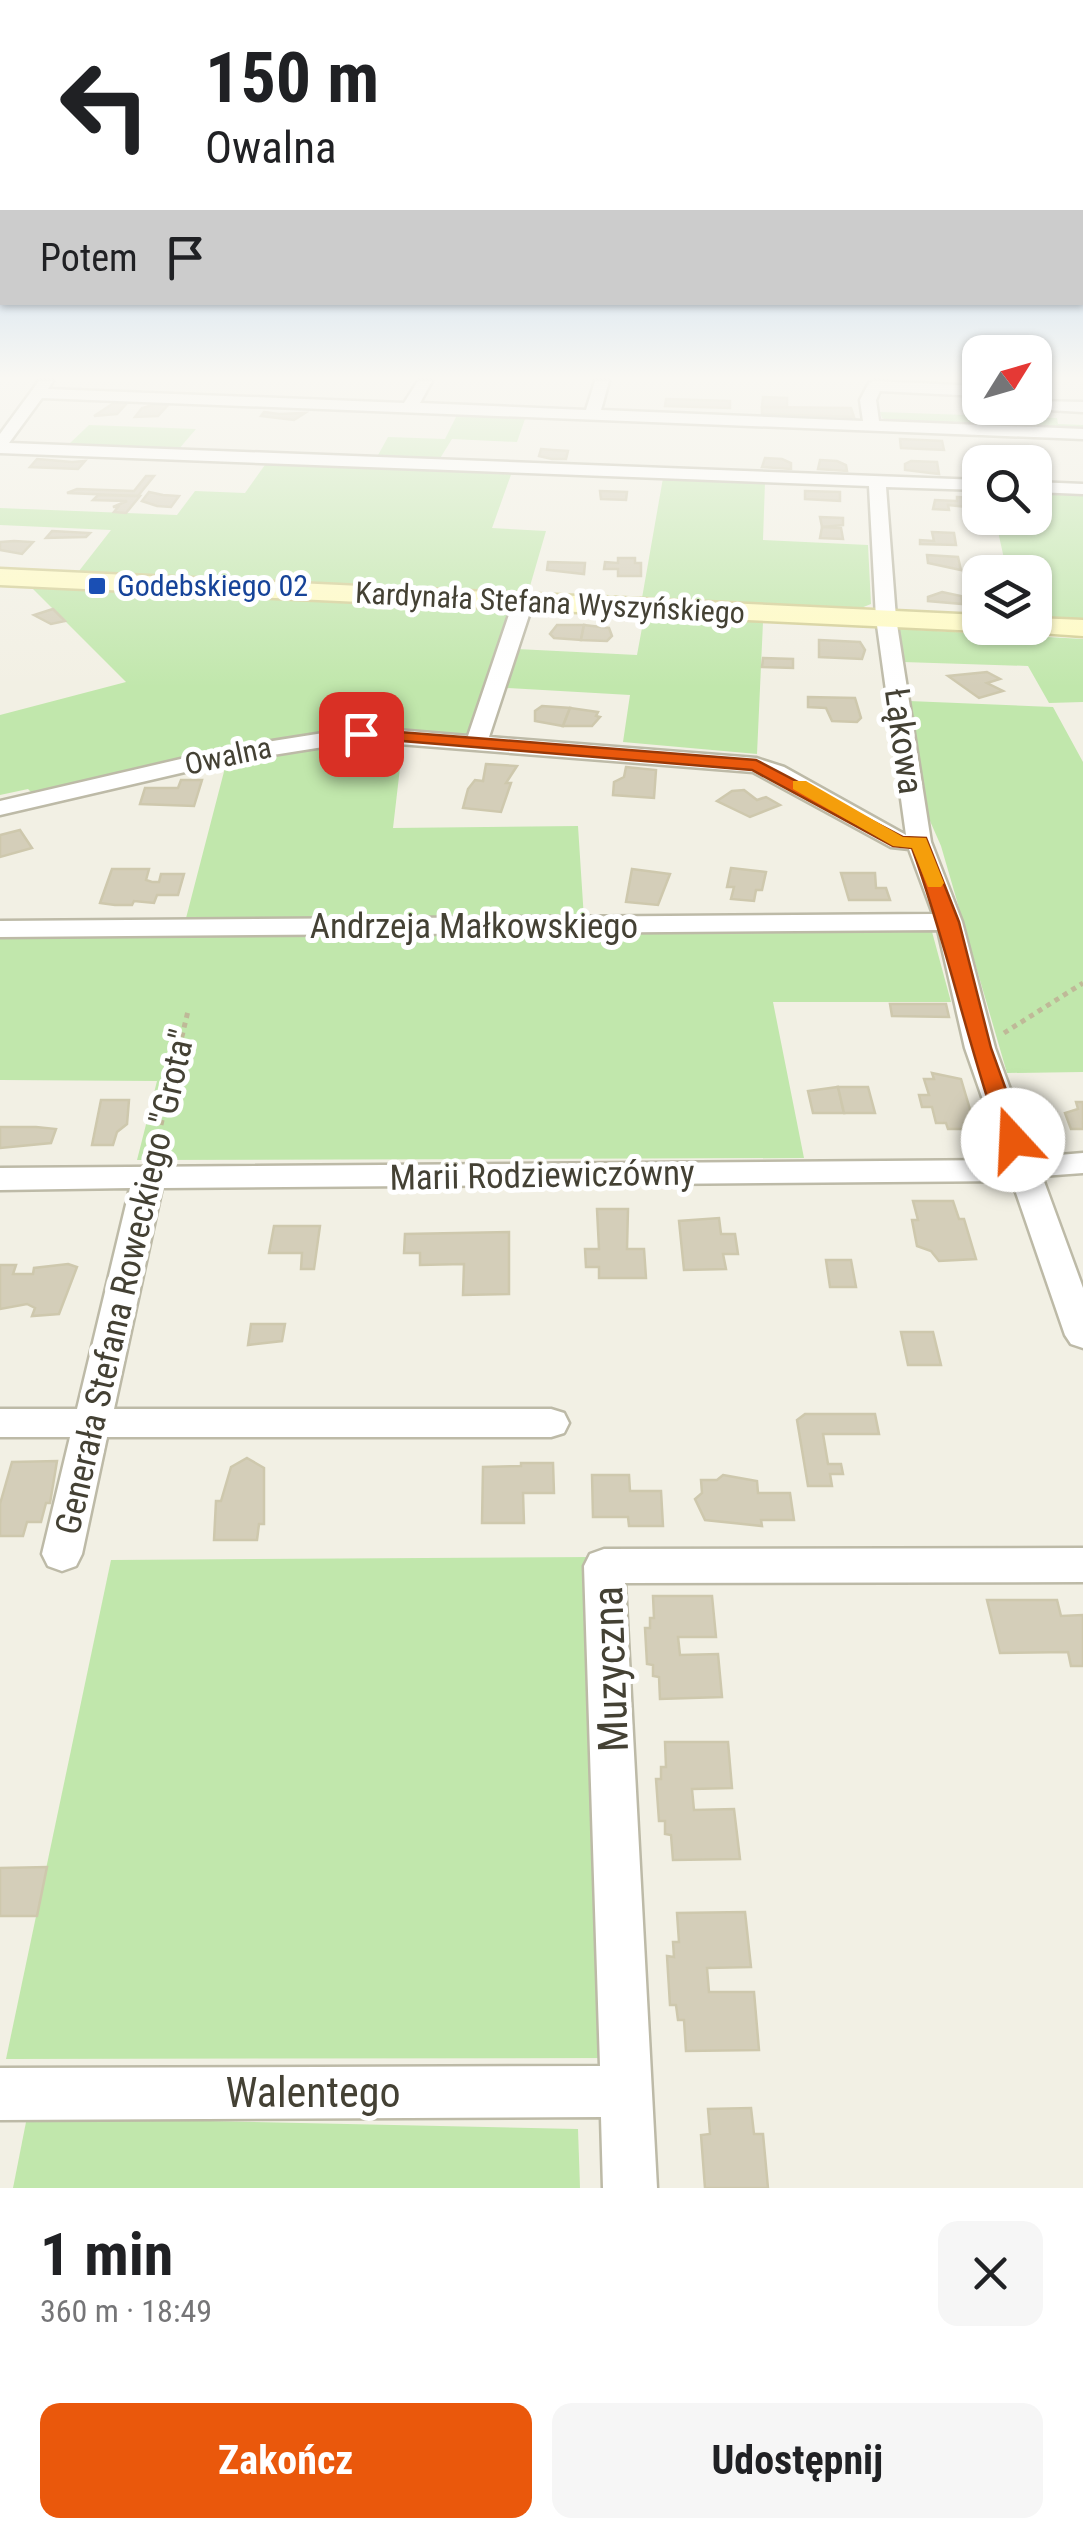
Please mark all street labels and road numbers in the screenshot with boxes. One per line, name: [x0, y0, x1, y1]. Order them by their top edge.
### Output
street label: Kardynała Stefana Wyszyńskiego: [354, 575, 746, 630]
street label: Łąkowa: [876, 686, 931, 797]
street label: Owalna: [181, 729, 274, 782]
street label: Andrzeja Małkowskiego: [310, 906, 638, 947]
street label: Generała Stefana Roweckiego "Grota": [47, 1026, 204, 1538]
street label: Marii Rodziewiczówny: [389, 1152, 695, 1199]
street label: Muzyczna: [583, 1585, 638, 1753]
street label: Walentego: [225, 2068, 401, 2117]

